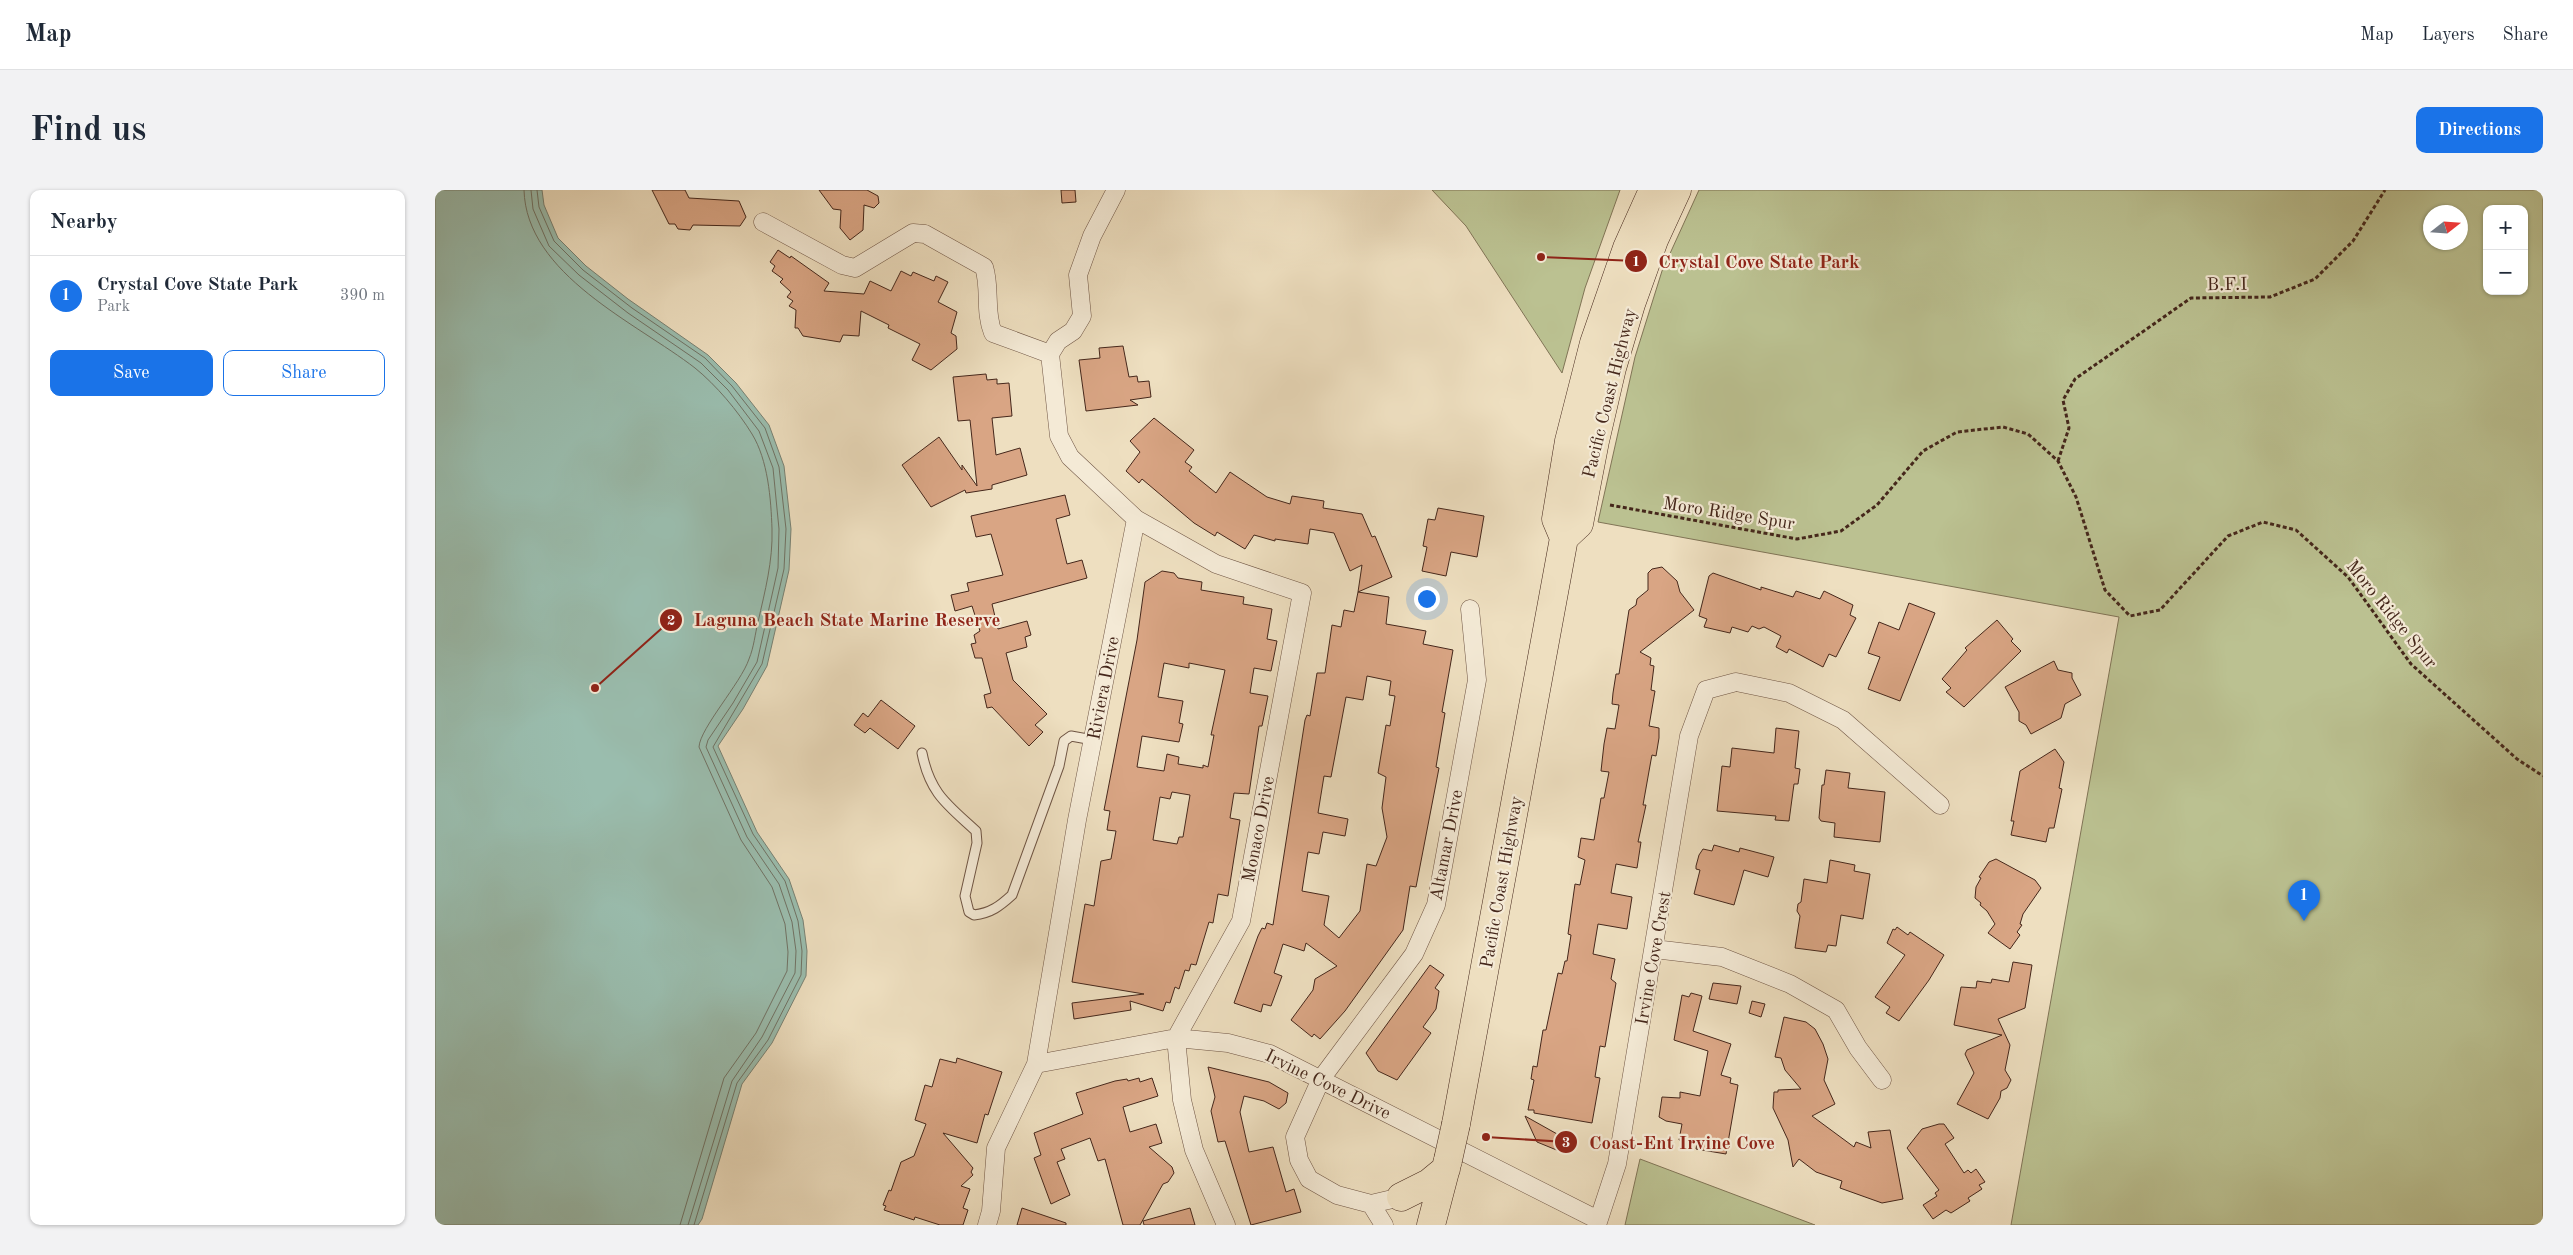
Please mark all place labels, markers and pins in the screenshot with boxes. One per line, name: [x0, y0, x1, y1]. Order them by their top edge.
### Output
callout: Crystal Cove State Park: [1624, 244, 1870, 278]
callout: Laguna Beach State Marine Reserve: [659, 603, 1011, 637]
pin: 1: [2288, 880, 2320, 921]
callout: Coast-Ent Irvine Cove: [1554, 1125, 1785, 1159]

